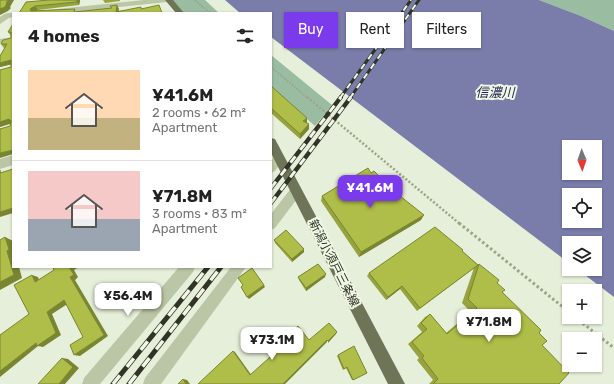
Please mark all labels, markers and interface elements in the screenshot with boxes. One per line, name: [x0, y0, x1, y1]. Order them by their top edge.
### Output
chip: Buy: [284, 12, 338, 48]
chip: Rent: [346, 12, 404, 48]
chip: Filters: [412, 12, 481, 48]
icon: filters: [234, 25, 256, 47]
text: 4 homes: [28, 26, 100, 46]
text: ¥41.6M: [152, 85, 213, 105]
water label: 信濃川: [475, 85, 516, 100]
icon: home: [60, 86, 108, 134]
text: 2 rooms · 62 m²: [152, 105, 246, 120]
text: Apartment: [152, 120, 217, 135]
north arrow: [562, 140, 602, 180]
map controls: [562, 140, 602, 372]
pin: ¥41.6M: [337, 175, 403, 209]
text: ¥41.6M: [347, 180, 393, 195]
text: ¥71.8M: [152, 186, 212, 206]
icon: home: [60, 187, 108, 235]
button: locate: [562, 188, 602, 228]
text: 3 rooms · 83 m²: [152, 206, 247, 221]
street label: 新潟小須戸三条線: [306, 217, 362, 309]
text: Apartment: [152, 221, 217, 236]
button: layers: [562, 236, 602, 276]
pin: ¥56.4M: [95, 283, 161, 317]
button: +: [562, 284, 602, 324]
text: ¥56.4M: [103, 288, 153, 303]
pin: ¥71.8M: [456, 309, 522, 343]
text: ¥71.8M: [466, 314, 512, 329]
pin: ¥73.1M: [239, 327, 305, 361]
text: ¥73.1M: [249, 332, 295, 347]
button: −: [562, 332, 602, 372]

